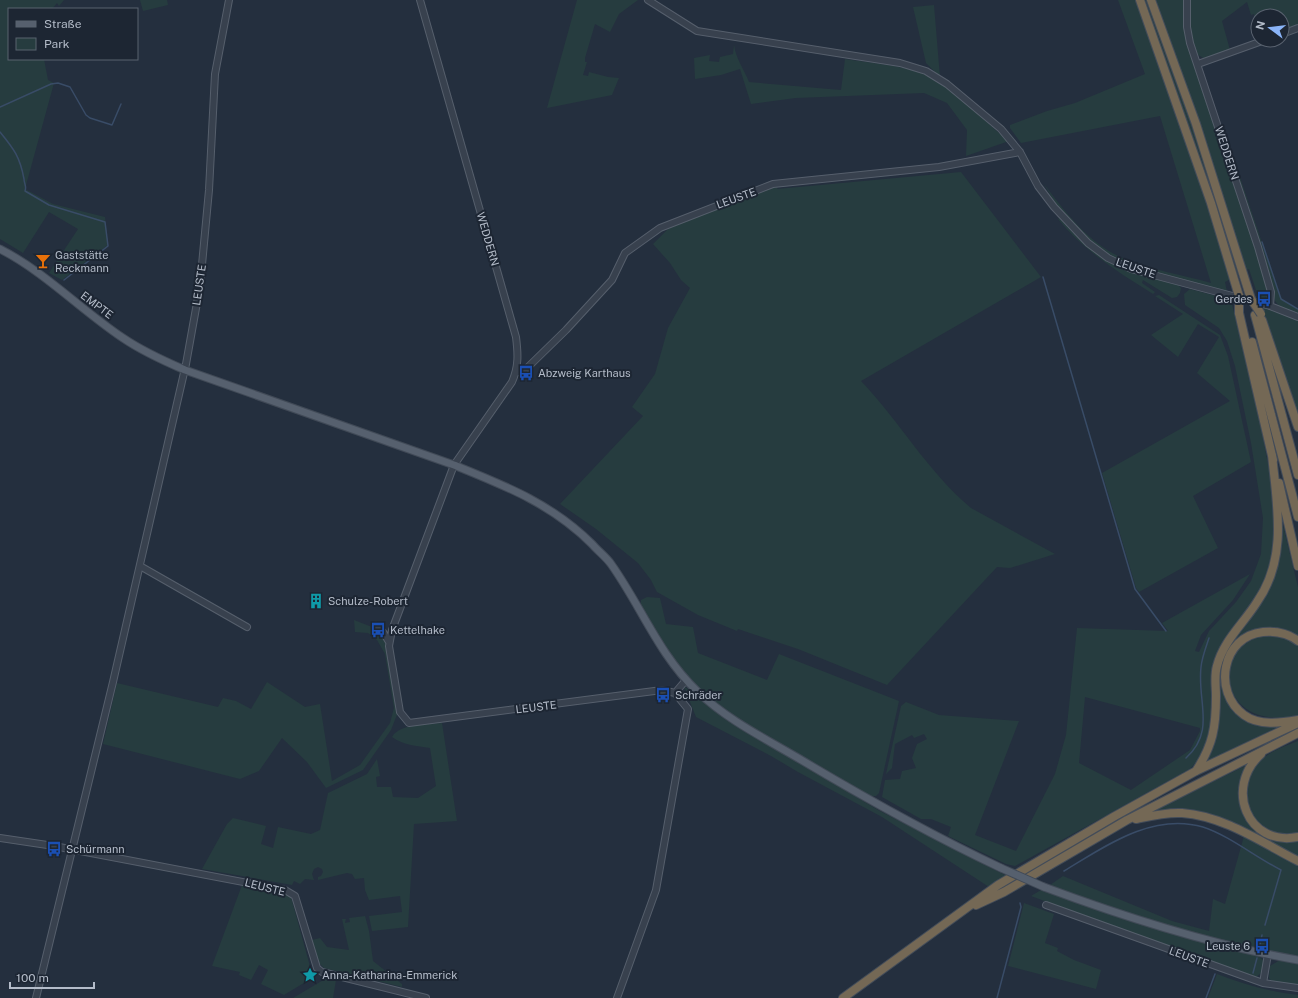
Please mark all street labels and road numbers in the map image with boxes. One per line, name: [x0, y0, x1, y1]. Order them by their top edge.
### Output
street label: WEDDERN: [1213, 125, 1241, 181]
street label: LEUSTE: [714, 185, 758, 211]
street label: WEDDERN: [475, 211, 501, 267]
street label: LEUSTE: [1114, 256, 1158, 280]
street label: LEUSTE: [190, 263, 208, 306]
street label: EMPTE: [79, 289, 116, 321]
street label: LEUSTE: [515, 698, 557, 715]
street label: LEUSTE: [243, 876, 287, 898]
street label: LEUSTE: [1167, 944, 1211, 970]

